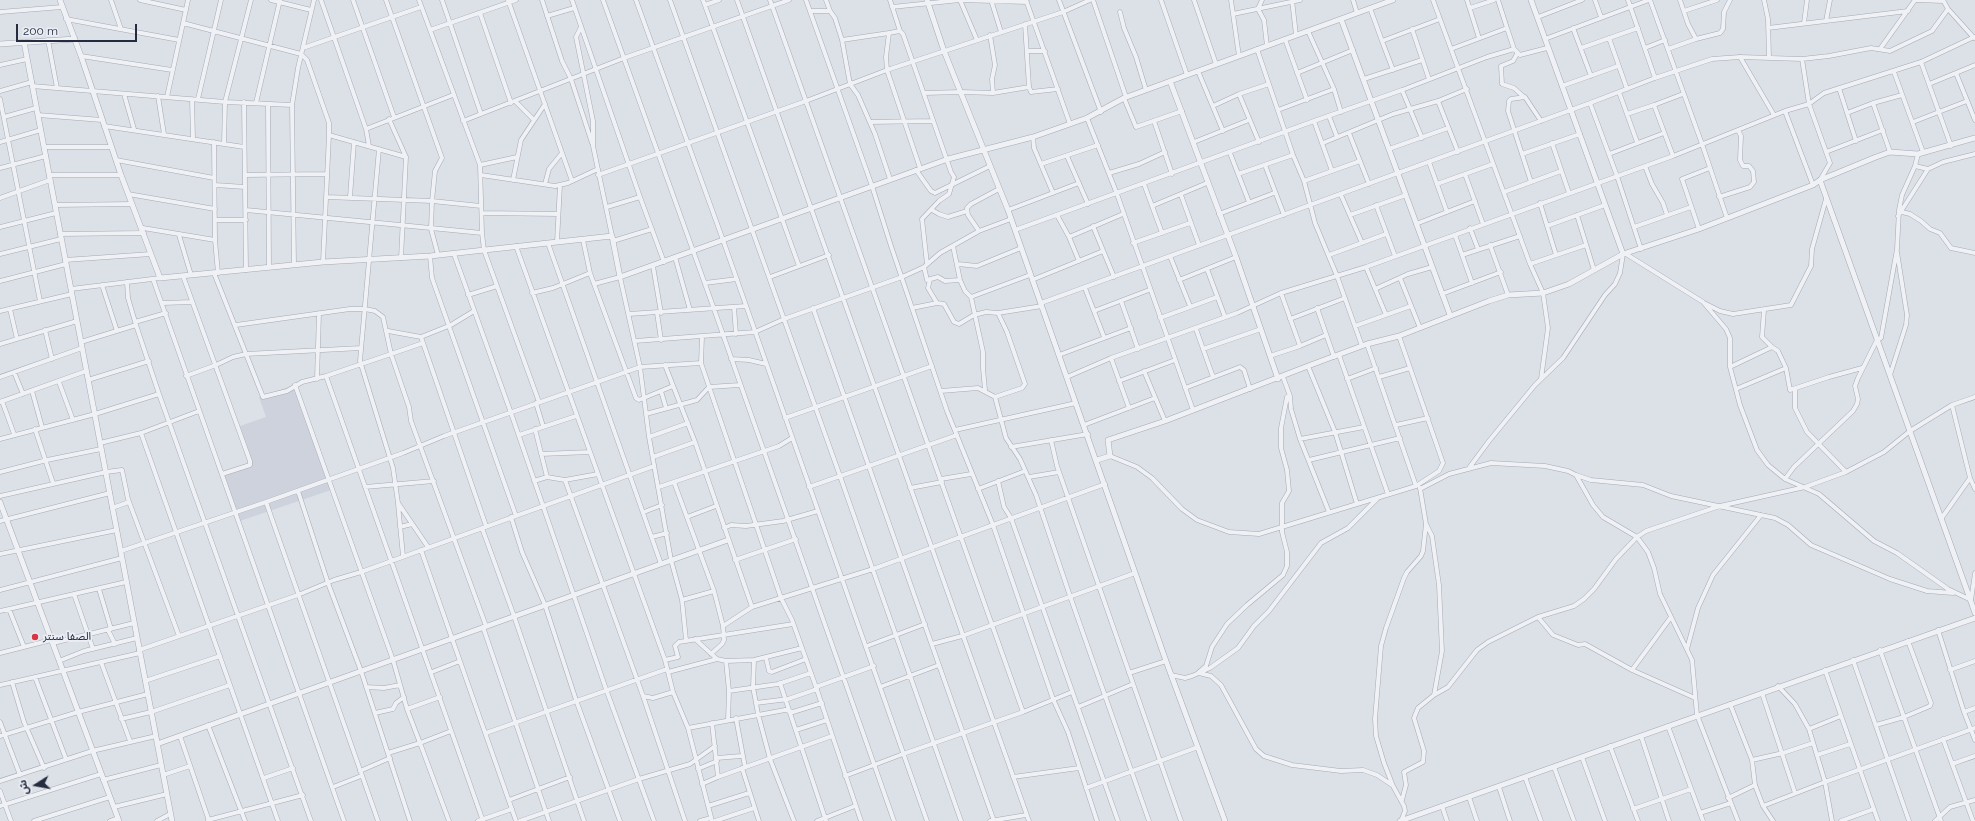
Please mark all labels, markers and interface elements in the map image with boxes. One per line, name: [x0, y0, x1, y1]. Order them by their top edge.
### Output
scale bar: [18, 16, 139, 42]
text: 200 m: [23, 24, 58, 38]
place label: الصفا سنتر: [43, 630, 91, 644]
marker: الصفا سنتر: [30, 632, 40, 642]
north arrow: [16, 765, 56, 805]
text: ش: [16, 779, 32, 796]

